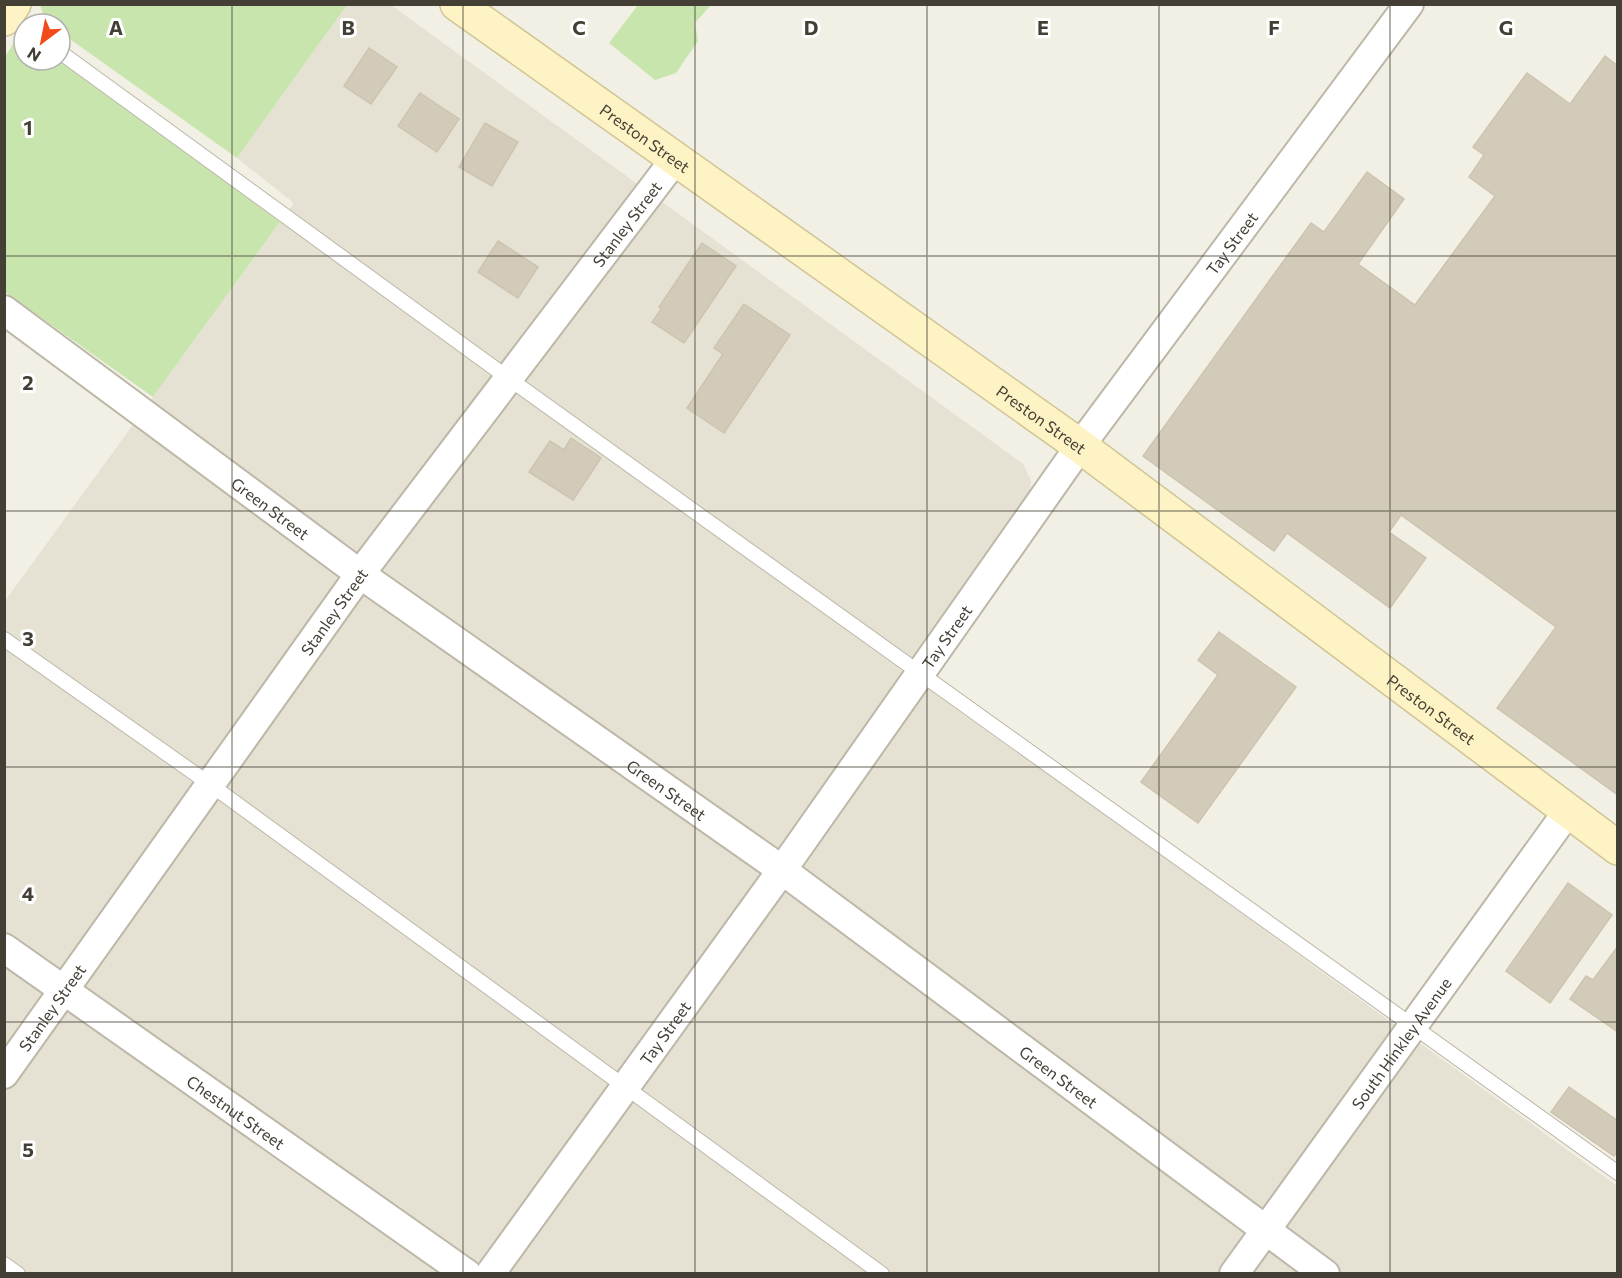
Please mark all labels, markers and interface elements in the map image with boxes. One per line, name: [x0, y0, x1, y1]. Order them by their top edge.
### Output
north arrow: [12, 12, 72, 72]
text: A: [109, 15, 123, 39]
text: B: [341, 15, 355, 39]
text: C: [572, 15, 586, 39]
text: D: [804, 15, 818, 39]
text: E: [1037, 15, 1049, 39]
text: F: [1268, 15, 1280, 39]
text: G: [1499, 15, 1513, 39]
text: N: [24, 44, 44, 66]
street label: Preston Street: [597, 99, 694, 176]
text: 1: [23, 115, 33, 139]
street label: Stanley Street: [588, 177, 665, 270]
street label: Tay Street: [1202, 207, 1261, 278]
text: 2: [22, 370, 34, 394]
street label: Preston Street: [993, 381, 1091, 457]
street label: Green Street: [228, 473, 314, 543]
street label: Stanley Street: [296, 564, 371, 658]
street label: Tay Street: [917, 600, 975, 672]
text: 3: [22, 626, 34, 650]
street label: Preston Street: [1384, 670, 1480, 748]
street label: Green Street: [624, 755, 710, 824]
text: 4: [22, 881, 34, 905]
street label: Stanley Street: [14, 960, 89, 1054]
street label: South Hinkley Avenue: [1347, 973, 1455, 1112]
street label: Tay Street: [635, 997, 694, 1068]
street label: Green Street: [1016, 1041, 1102, 1112]
street label: Chestnut Street: [184, 1071, 289, 1153]
text: 5: [22, 1137, 34, 1161]

